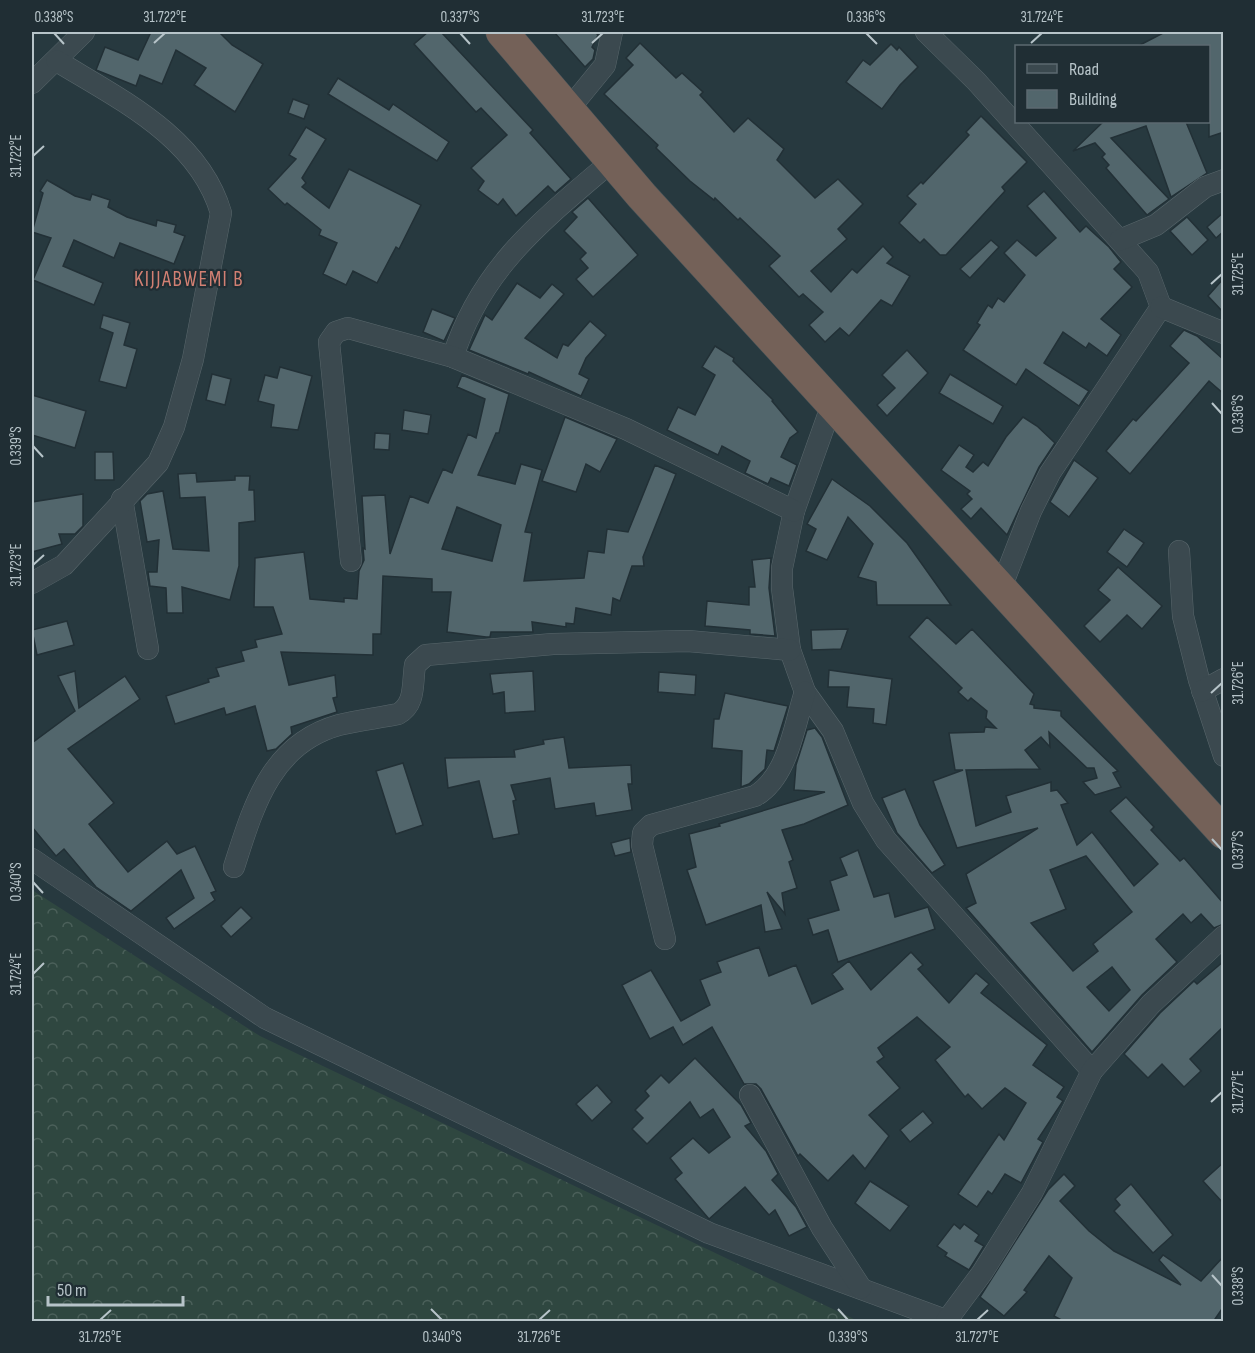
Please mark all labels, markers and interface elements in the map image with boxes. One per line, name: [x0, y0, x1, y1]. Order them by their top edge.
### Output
text: 0.338°S: [35, 8, 73, 27]
text: 31.722°E: [143, 8, 187, 27]
text: 0.337°S: [440, 8, 480, 27]
text: 31.723°E: [581, 8, 625, 27]
text: 0.336°S: [846, 8, 886, 27]
text: 31.724°E: [1021, 8, 1063, 27]
legend: [1015, 45, 1210, 123]
text: Road: [1069, 59, 1099, 80]
text: Building: [1069, 89, 1117, 110]
text: 31.722°E: [7, 134, 26, 178]
text: 31.725°E: [1229, 252, 1248, 296]
district label: KIJJABWEMI B: [134, 267, 244, 292]
text: 0.336°S: [1229, 394, 1248, 434]
text: 0.339°S: [7, 426, 26, 466]
text: 31.723°E: [7, 543, 26, 587]
text: 31.726°E: [1229, 661, 1248, 705]
text: 0.337°S: [1229, 830, 1248, 870]
text: 0.340°S: [7, 862, 26, 902]
text: 31.724°E: [7, 953, 26, 995]
text: 31.727°E: [1229, 1070, 1248, 1114]
text: 0.338°S: [1229, 1267, 1248, 1305]
scale bar: [48, 1269, 183, 1307]
text: 50 m: [57, 1280, 87, 1301]
text: 31.725°E: [78, 1328, 122, 1347]
text: 0.340°S: [422, 1328, 462, 1347]
text: 31.726°E: [517, 1328, 561, 1347]
text: 0.339°S: [828, 1328, 868, 1347]
text: 31.727°E: [955, 1328, 999, 1347]

